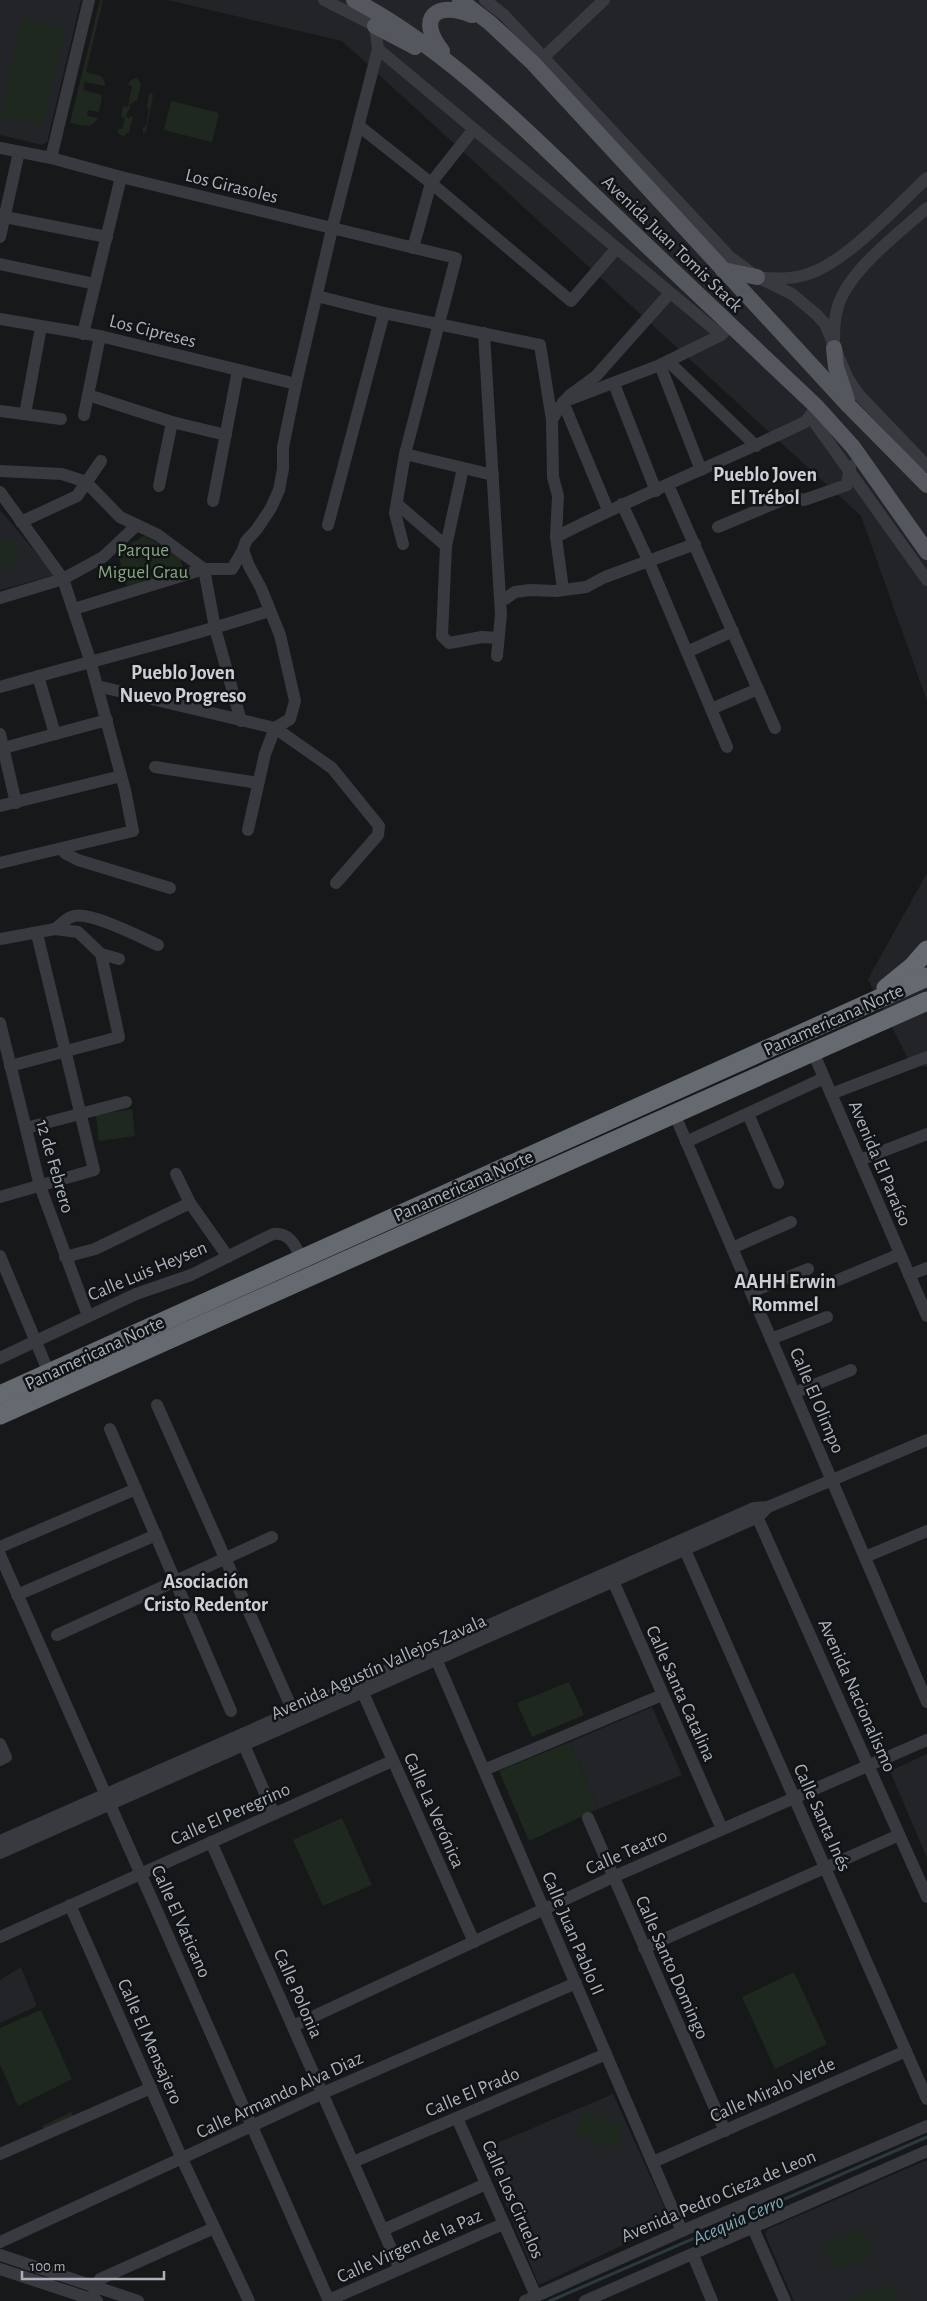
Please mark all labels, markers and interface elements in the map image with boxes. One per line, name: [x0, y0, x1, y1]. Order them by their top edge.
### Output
street label: Los Girasoles: [183, 166, 280, 207]
street label: Avenida Juan Tomis Stack: [598, 172, 746, 316]
street label: Los Cipreses: [107, 311, 198, 351]
district label: Pueblo Joven El Trébol: [713, 465, 817, 508]
park label: Parque Miguel Grau: [98, 541, 189, 582]
district label: Pueblo Joven Nuevo Progreso: [120, 663, 247, 706]
street label: Panamericana Norte: [761, 981, 906, 1060]
street label: Avenida El Paraíso: [845, 1098, 915, 1229]
street label: 12 de Febrero: [32, 1118, 77, 1215]
street label: Panamericana Norte: [391, 1147, 536, 1226]
street label: Calle Luis Heysen: [85, 1238, 210, 1305]
district label: AAHH Erwin Rommel: [734, 1272, 836, 1315]
street label: Panamericana Norte: [22, 1313, 167, 1394]
street label: Calle El Olimpo: [786, 1345, 847, 1456]
district label: Asociación Cristo Redentor: [144, 1572, 268, 1615]
street label: Avenida Agustín Vallejos Zavala: [268, 1611, 489, 1724]
street label: Avenida Nacionalismo: [814, 1616, 899, 1775]
street label: Calle Santa Catalina: [642, 1623, 719, 1764]
street label: Calle La Verónica: [400, 1750, 468, 1871]
street label: Calle Santa Inés: [789, 1761, 854, 1874]
street label: Calle El Peregrino: [168, 1780, 293, 1849]
street label: Calle Teatro: [583, 1826, 670, 1879]
street label: Calle El Vaticano: [147, 1863, 214, 1981]
street label: Calle Juan Pablo II: [538, 1869, 607, 1998]
street label: Calle Santo Domingo: [631, 1893, 712, 2042]
street label: Calle Polonia: [270, 1946, 326, 2041]
street label: Calle El Mensajero: [113, 1976, 186, 2107]
street label: Calle Armando Alva Diaz: [193, 2048, 366, 2142]
street label: Calle Miralo Verde: [707, 2054, 838, 2126]
street label: Calle El Prado: [423, 2064, 523, 2121]
street label: Calle Los Ciruelos: [478, 2138, 547, 2262]
street label: Avenida Pedro Cieza de Leon: [618, 2147, 819, 2246]
water label: Acequia Cerro: [689, 2191, 787, 2249]
street label: Calle Virgen de la Paz: [334, 2206, 485, 2287]
scale bar: [22, 2248, 165, 2280]
text: 100 m: [30, 2259, 65, 2274]

